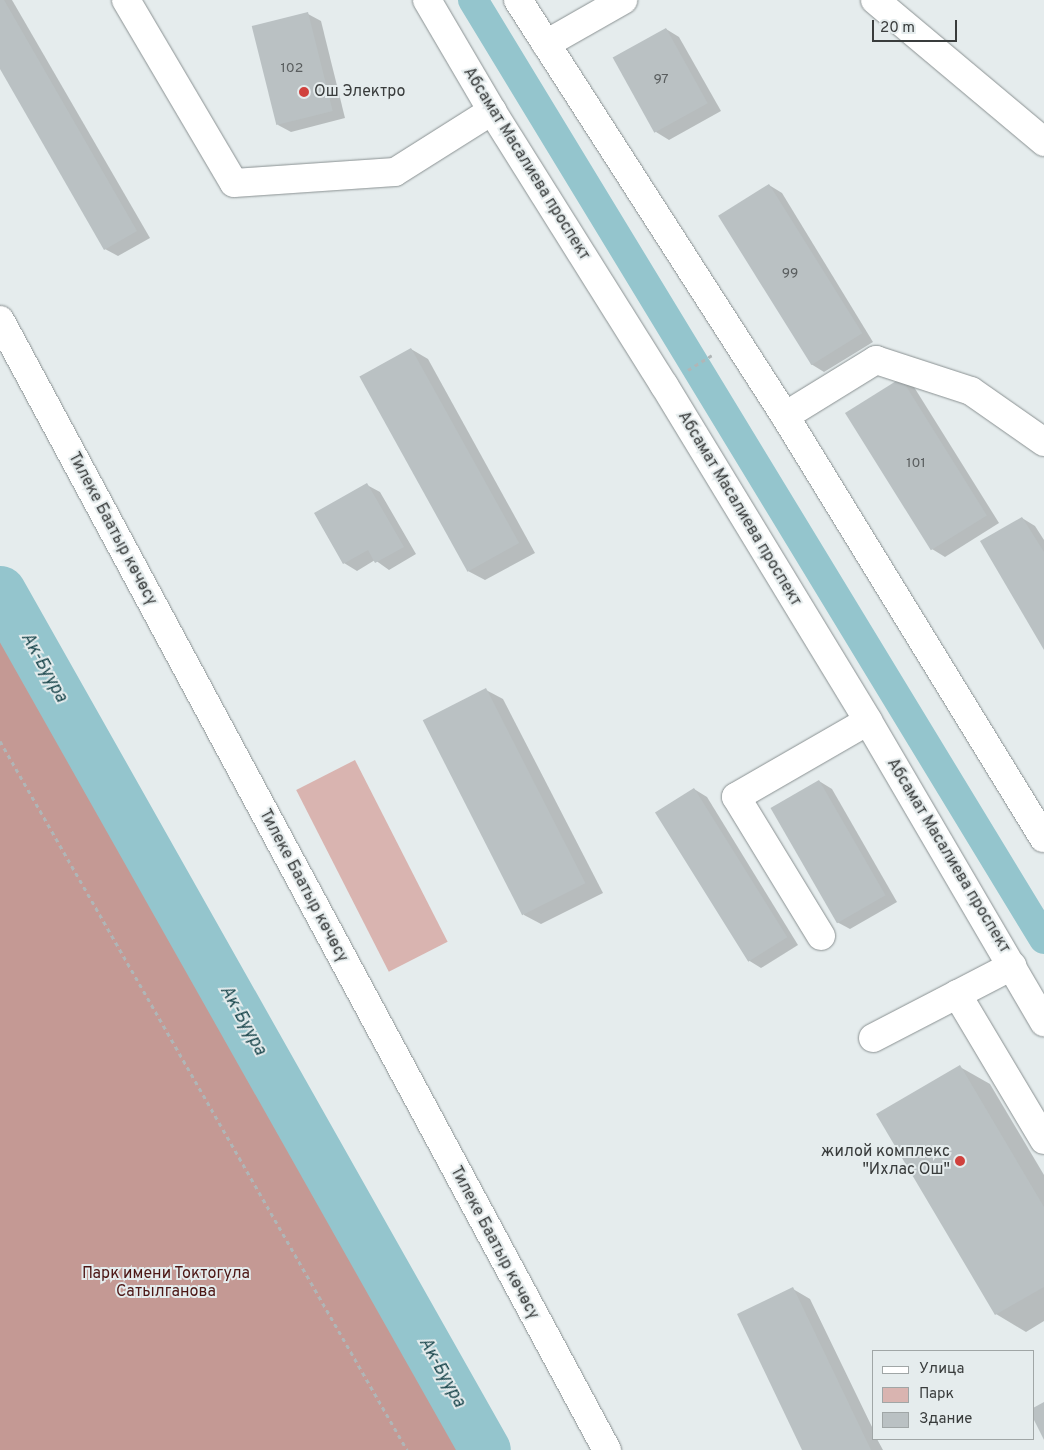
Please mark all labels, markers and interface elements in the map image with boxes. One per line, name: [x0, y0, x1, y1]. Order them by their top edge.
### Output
scale bar: [874, 10, 959, 42]
text: 20 m: [880, 19, 915, 38]
house number: 102: [281, 61, 303, 77]
street label: Абсамат Масалиева проспект: [459, 64, 593, 264]
house number: 97: [653, 72, 669, 88]
place label: Ош Электро: [314, 82, 405, 102]
marker: Ош Электро: [298, 86, 310, 98]
house number: 99: [782, 266, 798, 282]
street label: Абсамат Масалиева проспект: [673, 408, 805, 610]
street label: Тилеке Баатыр көчөсү: [64, 449, 160, 609]
house number: 101: [906, 456, 926, 472]
water label: Ак-Буура: [15, 629, 71, 707]
street label: Абсамат Масалиева проспект: [882, 755, 1014, 957]
street label: Тилеке Баатыр көчөсү: [255, 806, 351, 966]
water label: Ак-Буура: [214, 982, 270, 1060]
place label: жилой комплекс "Ихлас Ош": [821, 1142, 950, 1180]
marker: жилой комплекс "Ихлас Ош": [954, 1155, 966, 1167]
street label: Тилеке Баатыр көчөсү: [446, 1163, 542, 1323]
park label: Парк имени Токтогула Сатылганова: [82, 1264, 250, 1302]
water label: Ак-Буура: [413, 1334, 469, 1412]
legend: [872, 1350, 1034, 1440]
text: Улица: [919, 1360, 964, 1379]
text: Парк: [919, 1385, 954, 1404]
text: Здание: [919, 1410, 972, 1429]

